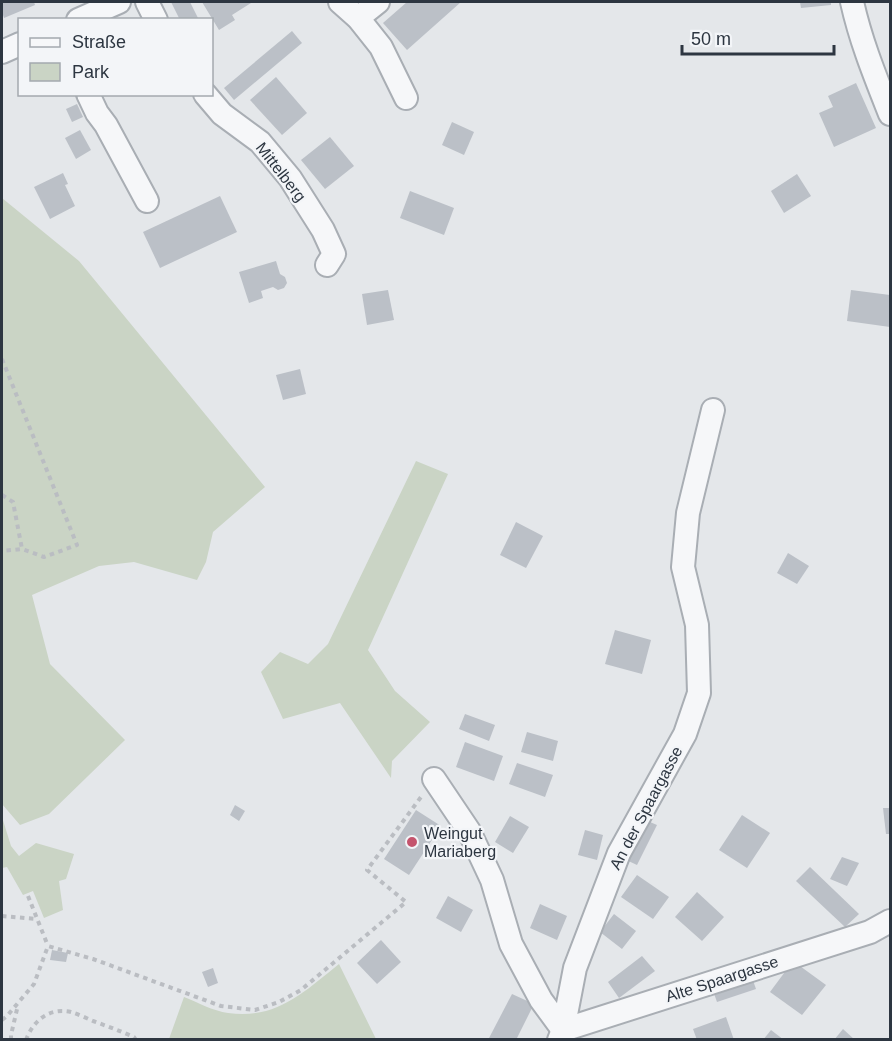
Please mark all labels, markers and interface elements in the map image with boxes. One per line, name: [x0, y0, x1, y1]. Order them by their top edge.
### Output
legend: [18, 18, 213, 96]
scale bar: [682, 18, 834, 56]
text: 50 m: [691, 29, 731, 49]
text: Straße: [72, 32, 126, 52]
text: Park: [72, 62, 110, 82]
street label: Mittelberg: [253, 139, 309, 205]
street label: An der Spaargasse: [606, 743, 686, 872]
place label: Weingut Mariaberg: [424, 825, 496, 860]
marker: Weingut Mariaberg: [405, 835, 419, 849]
street label: Alte Spaargasse: [664, 953, 781, 1005]

